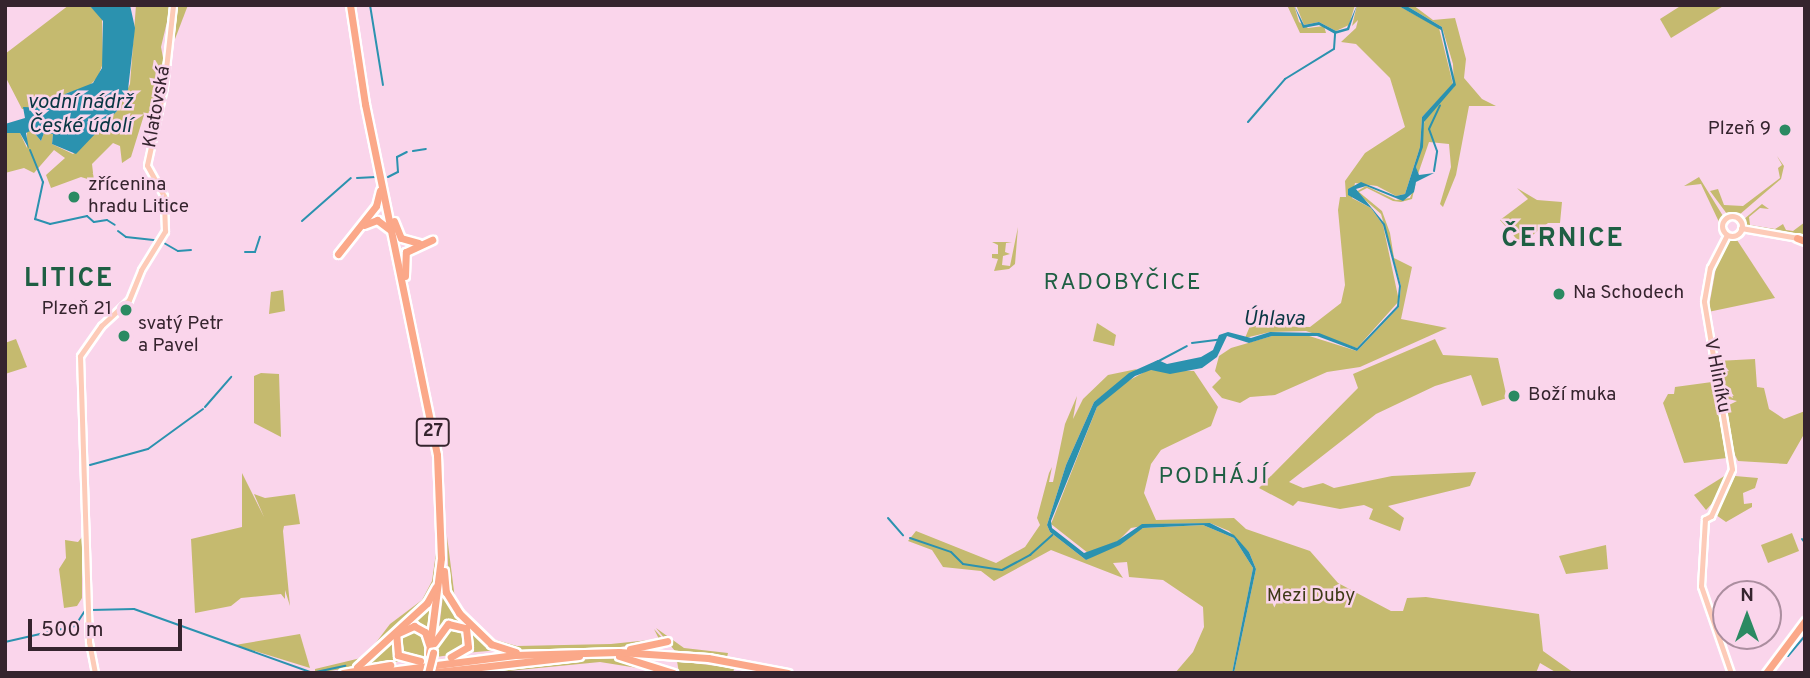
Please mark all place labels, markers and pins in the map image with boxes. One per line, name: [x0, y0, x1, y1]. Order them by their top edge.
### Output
place label: Plzeň 9: [1708, 119, 1771, 141]
marker: Plzeň 9: [1777, 122, 1793, 138]
place label: zřícenina hradu Litice: [88, 175, 189, 219]
marker: zřícenina hradu Litice: [66, 189, 82, 205]
place label: Na Schodech: [1573, 283, 1684, 305]
marker: Na Schodech: [1551, 286, 1567, 302]
place label: Plzeň 21: [41, 299, 112, 321]
marker: Plzeň 21: [118, 302, 134, 318]
place label: svatý Petr a Pavel: [138, 314, 223, 358]
marker: svatý Petr a Pavel: [116, 328, 132, 344]
place label: Boží muka: [1528, 385, 1616, 407]
marker: Boží muka: [1506, 388, 1522, 404]

